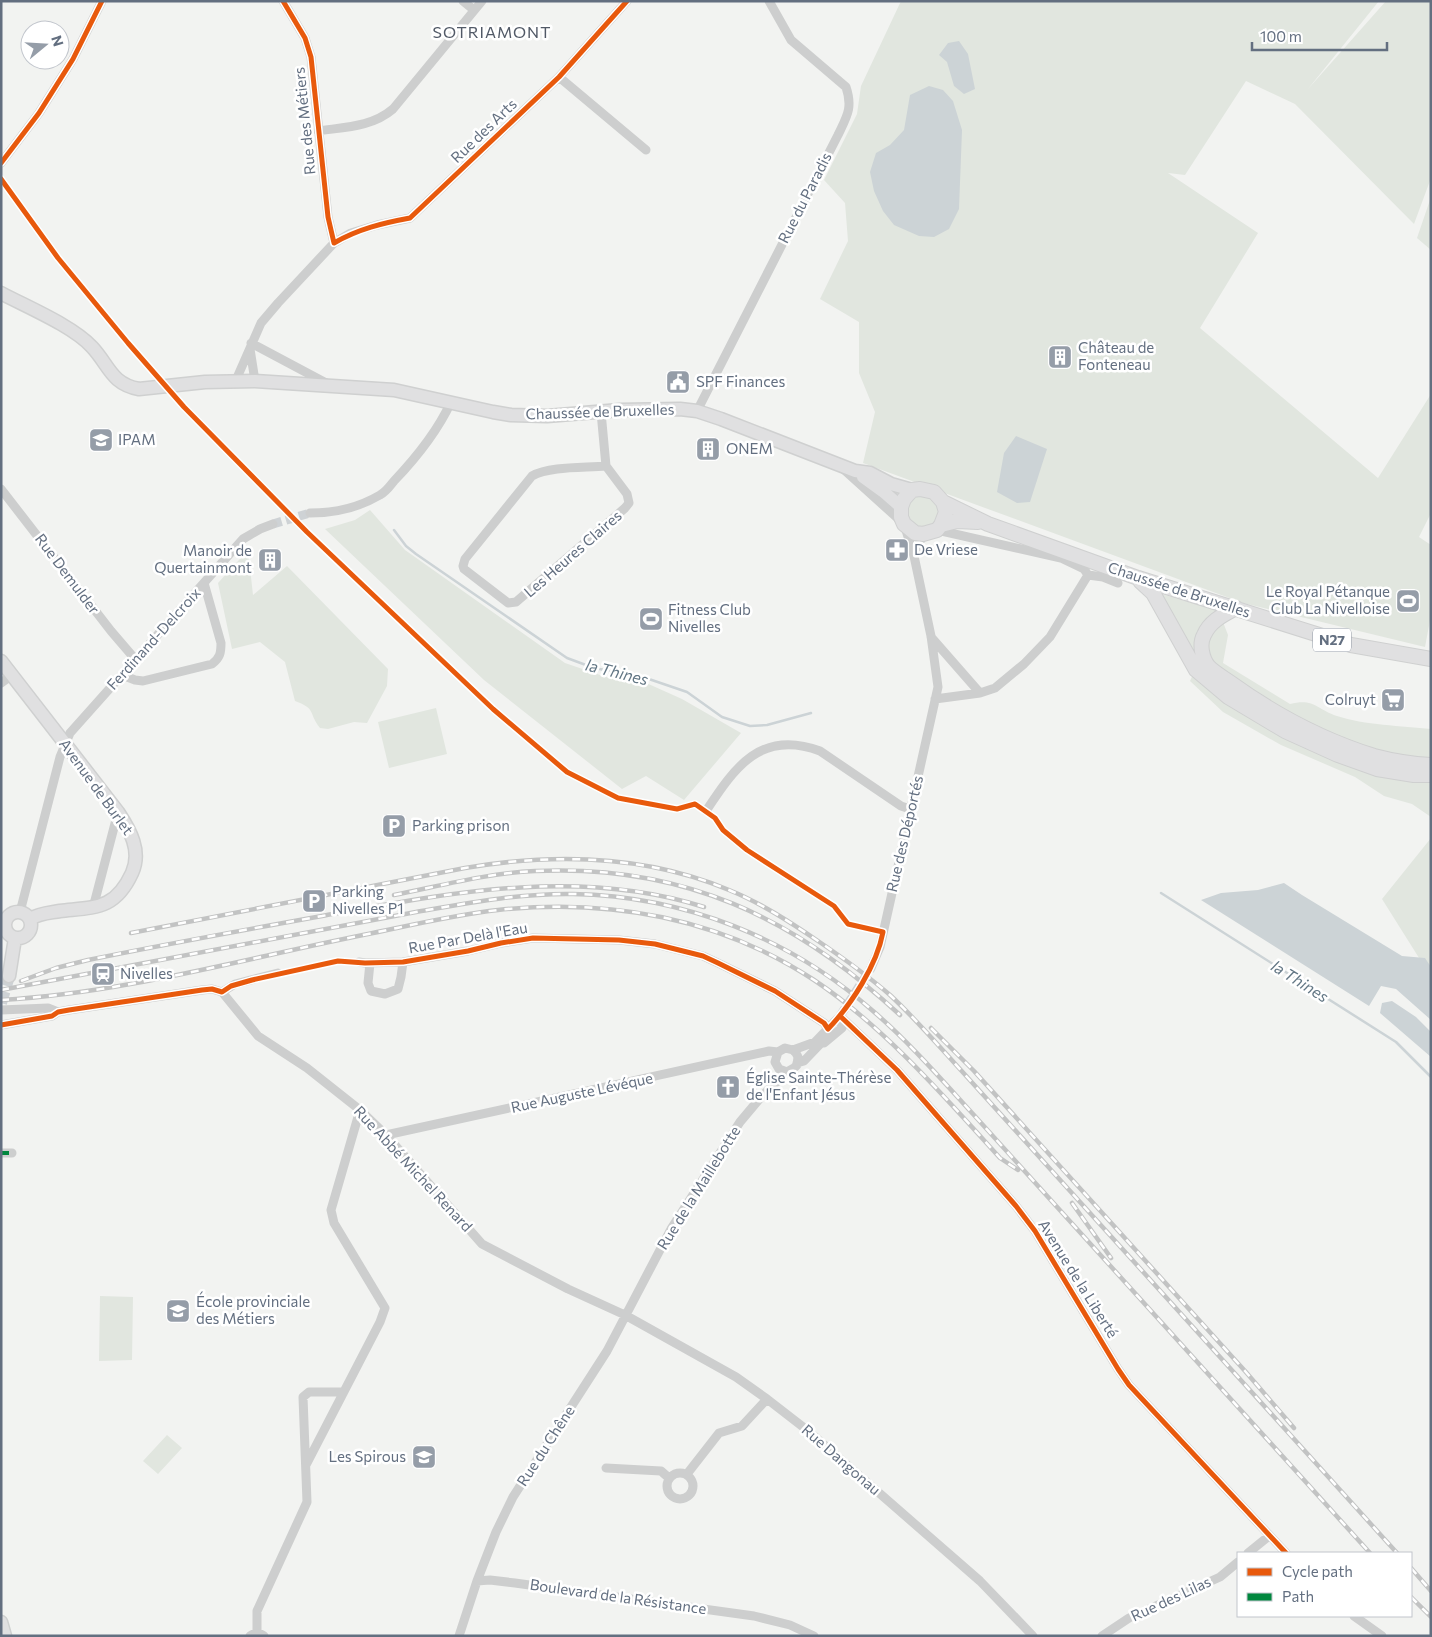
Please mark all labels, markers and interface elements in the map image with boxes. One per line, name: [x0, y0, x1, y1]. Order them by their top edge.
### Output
north arrow: [20, 20, 70, 70]
scale bar: [1252, 20, 1387, 52]
district label: SOTRIAMONT: [433, 22, 551, 41]
text: 100 m: [1260, 27, 1302, 45]
text: N: [48, 33, 68, 48]
street label: Rue des Métiers: [289, 66, 319, 176]
street label: Rue des Arts: [447, 94, 520, 166]
street label: Rue du Paradis: [774, 149, 835, 246]
place label: Château de Fonteneau: [1078, 338, 1154, 373]
building icon: Château de Fonteneau: [1047, 344, 1073, 370]
public building icon: SPF Finances: [665, 369, 691, 395]
place label: SPF Finances: [696, 372, 786, 390]
street label: Chaussée de Bruxelles: [525, 399, 675, 423]
school or university icon: IPAM: [88, 427, 114, 453]
place label: IPAM: [118, 430, 156, 448]
building icon: ONEM: [695, 436, 721, 462]
place label: ONEM: [726, 439, 773, 457]
street label: Les Heures Claires: [520, 506, 625, 600]
street label: Rue Demulder: [32, 530, 104, 617]
pharmacy icon: De Vriese: [884, 537, 910, 563]
place label: De Vriese: [914, 540, 978, 558]
place label: Manoir de Quertainmont: [154, 541, 252, 576]
building icon: Manoir de Quertainmont: [257, 547, 283, 573]
street label: Chaussée de Bruxelles: [1106, 557, 1253, 621]
place label: Le Royal Pétanque Club La Nivelloise: [1266, 582, 1390, 617]
street label: Ferdinand-Delcroix: [103, 584, 204, 693]
sports icon: Le Royal Pétanque Club La Nivelloise: [1395, 588, 1421, 614]
place label: Fitness Club Nivelles: [668, 600, 751, 635]
sports icon: Fitness Club Nivelles: [638, 606, 664, 632]
road number: N27: [1313, 628, 1351, 652]
water label: la Thines: [584, 655, 650, 688]
supermarket icon: Colruyt: [1380, 687, 1406, 713]
place label: Colruyt: [1325, 690, 1376, 708]
street label: Avenue de Burlet: [56, 735, 138, 838]
street label: Rue des Déportés: [882, 774, 926, 894]
parking icon: Parking prison: [381, 813, 407, 839]
place label: Parking prison: [412, 816, 510, 834]
place label: Parking Nivelles P1: [332, 882, 404, 917]
parking icon: Parking Nivelles P1: [301, 888, 327, 914]
street label: Rue Par Delà l'Eau: [407, 918, 529, 956]
water label: la Thines: [1268, 956, 1332, 1006]
station icon: Nivelles: [90, 961, 116, 987]
place label: Nivelles: [120, 964, 173, 982]
place label: Église Sainte-Thérèse de l'Enfant Jésus: [746, 1067, 891, 1103]
street label: Rue Auguste Lévéque: [509, 1068, 654, 1116]
church icon: Église Sainte-Thérèse de l'Enfant Jésus: [715, 1074, 741, 1100]
street label: Rue Abbé Michel Renard: [351, 1102, 477, 1235]
street label: Rue de la Maillebotte: [653, 1122, 744, 1253]
street label: Avenue de la Liberté: [1035, 1216, 1123, 1341]
place label: École provinciale des Métiers: [196, 1291, 310, 1327]
school or university icon: École provinciale des Métiers: [165, 1298, 191, 1324]
street label: Rue du Chêne: [512, 1402, 578, 1489]
street label: Rue Dangonau: [799, 1420, 885, 1498]
school or university icon: Les Spirous: [411, 1444, 437, 1470]
place label: Les Spirous: [328, 1447, 406, 1465]
legend: [1237, 1552, 1412, 1617]
text: Cycle path: [1282, 1562, 1353, 1580]
street label: Rue des Lilas: [1128, 1572, 1214, 1624]
street label: Boulevard de la Résistance: [529, 1575, 708, 1617]
text: Path: [1282, 1587, 1314, 1605]

